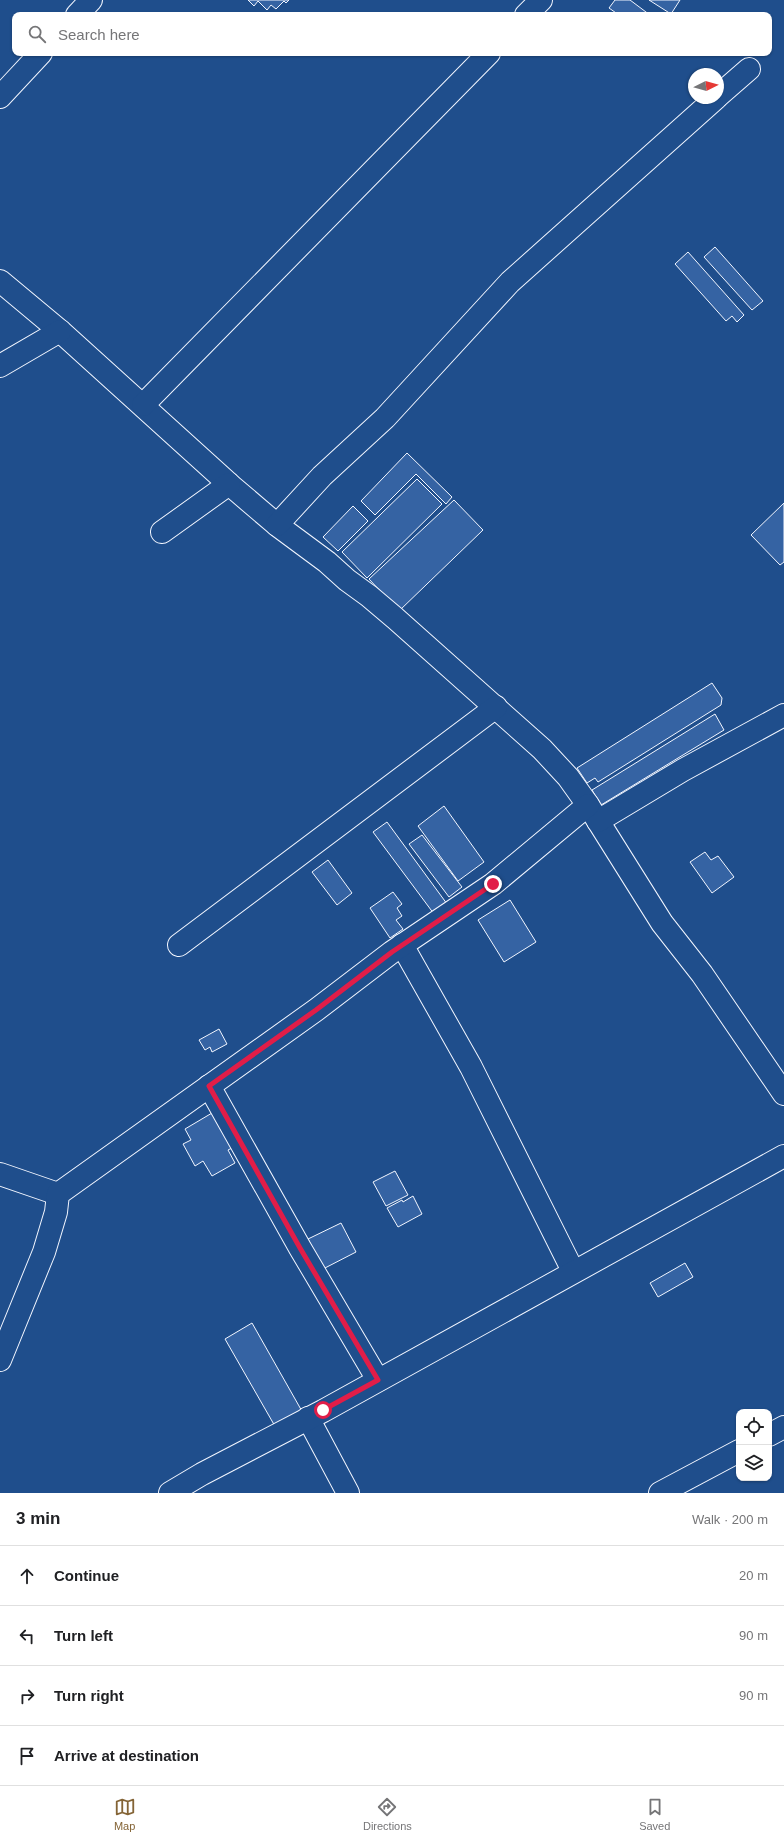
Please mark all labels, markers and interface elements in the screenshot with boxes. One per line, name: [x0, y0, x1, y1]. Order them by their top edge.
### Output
search box: [12, 12, 772, 56]
icon: search: [26, 23, 48, 45]
text: Search here: [58, 26, 140, 43]
north arrow: [688, 68, 724, 104]
route end: [484, 875, 502, 893]
route start: [314, 1401, 332, 1419]
map controls: [736, 1409, 772, 1481]
button: locate: [736, 1409, 772, 1445]
button: layers: [736, 1445, 772, 1481]
text: 3 min: [16, 1509, 60, 1528]
text: Walk · 200 m: [692, 1512, 768, 1527]
icon: ahead: [16, 1565, 38, 1587]
text: Continue: [54, 1567, 119, 1584]
text: 20 m: [739, 1568, 768, 1583]
icon: left: [16, 1625, 38, 1647]
text: Turn left: [54, 1627, 113, 1644]
text: 90 m: [739, 1628, 768, 1643]
icon: right: [16, 1685, 38, 1707]
text: Turn right: [54, 1687, 124, 1704]
text: 90 m: [739, 1688, 768, 1703]
icon: arrive: [16, 1745, 38, 1767]
text: Arrive at destination: [54, 1747, 199, 1764]
tab: Map: [114, 1796, 136, 1832]
tab: Directions: [363, 1796, 412, 1832]
tab: Saved: [639, 1796, 670, 1832]

